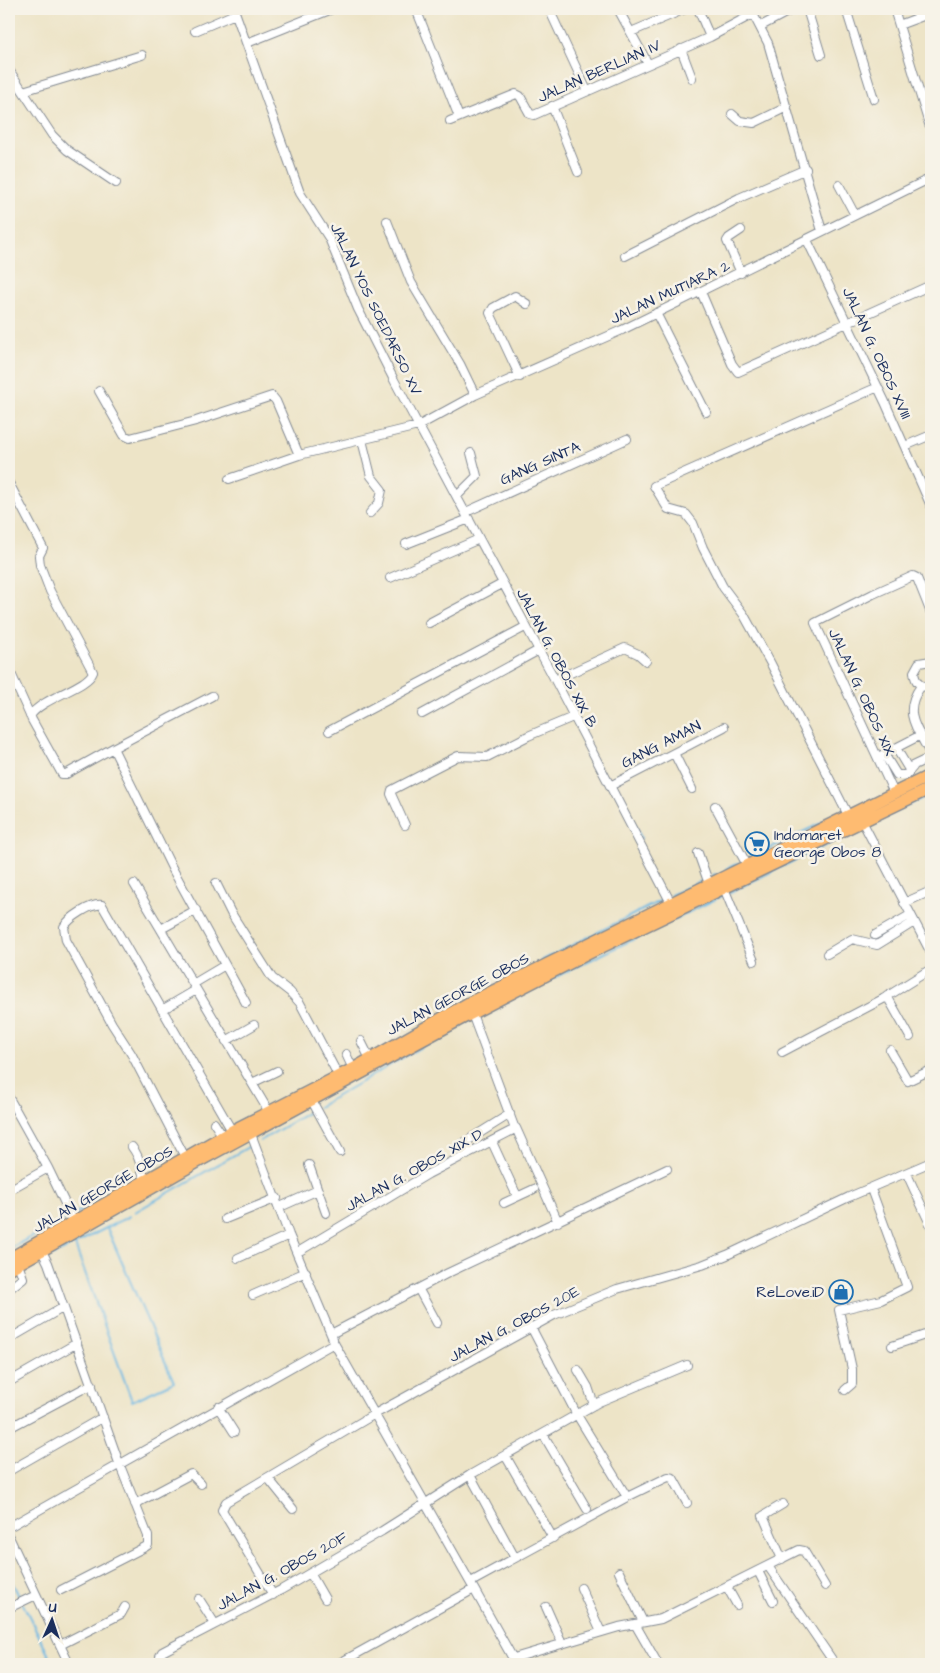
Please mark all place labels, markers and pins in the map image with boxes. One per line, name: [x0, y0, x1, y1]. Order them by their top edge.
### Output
place label: Indomaret George Obos 8: [774, 825, 882, 864]
supermarket icon: Indomaret George Obos 8: [744, 831, 770, 857]
shop icon: ReLove.iD: [828, 1279, 854, 1305]
place label: ReLove.iD: [756, 1282, 824, 1303]

